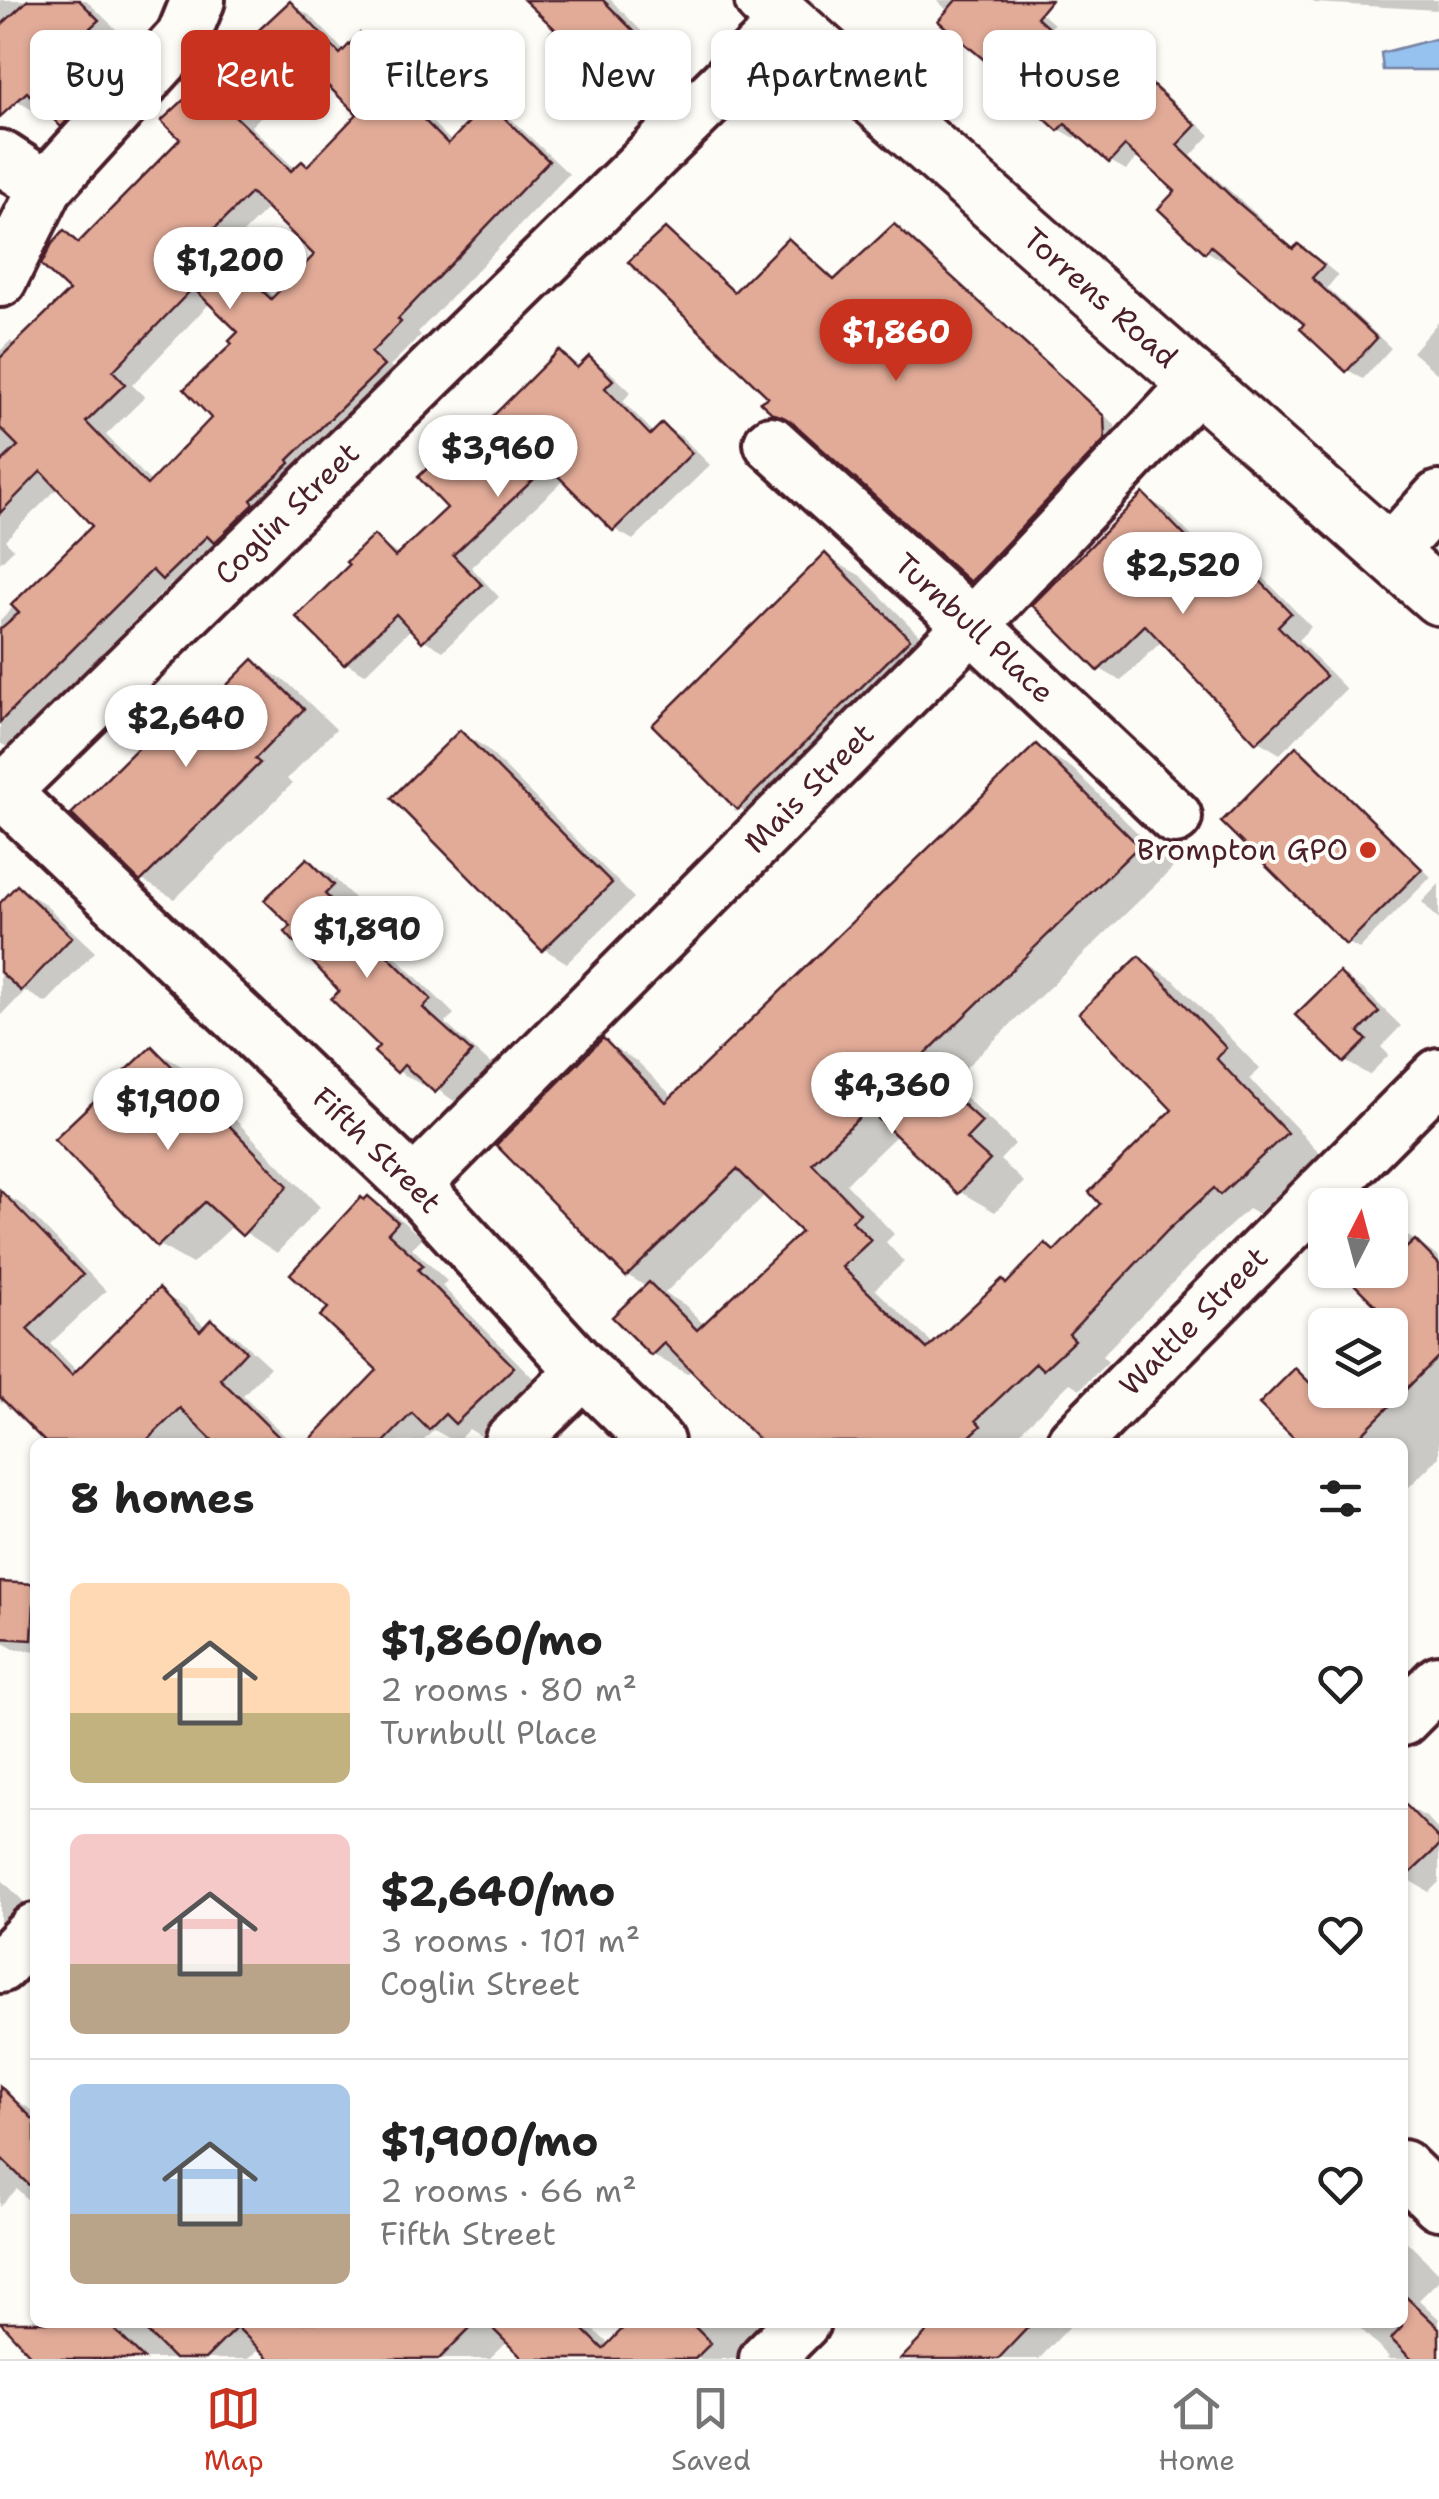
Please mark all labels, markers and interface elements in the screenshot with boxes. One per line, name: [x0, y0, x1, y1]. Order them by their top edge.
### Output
chip: Buy: [30, 30, 161, 120]
chip: Rent: [181, 30, 330, 120]
chip: Filters: [350, 30, 525, 120]
chip: New: [545, 30, 691, 120]
chip: Apartment: [711, 30, 963, 120]
chip: House: [983, 30, 1156, 120]
street label: Torrens Road: [1014, 218, 1187, 377]
pin: $1,200: [149, 227, 311, 312]
text: $1,200: [176, 238, 284, 281]
pin: $1,860: [815, 299, 977, 384]
text: $1,860: [841, 310, 951, 353]
pin: $3,960: [417, 415, 579, 500]
text: $3,960: [441, 426, 555, 469]
street label: Coglin Street: [205, 433, 368, 594]
pin: $2,520: [1102, 532, 1264, 617]
text: $2,520: [1125, 543, 1241, 586]
street label: Turnbull Place: [886, 544, 1063, 712]
pin: $2,640: [105, 685, 267, 770]
text: $2,640: [127, 696, 245, 739]
street label: Mais Street: [735, 714, 883, 862]
place label: Brompton GPO: [1137, 829, 1348, 870]
marker: Brompton GPO: [1357, 839, 1379, 861]
pin: $1,890: [286, 896, 448, 981]
text: $1,890: [313, 907, 421, 950]
pin: $4,360: [811, 1052, 973, 1137]
text: $4,360: [833, 1063, 951, 1106]
pin: $1,900: [87, 1068, 249, 1153]
street label: Fifth Street: [304, 1078, 451, 1222]
text: $1,900: [115, 1079, 221, 1122]
north arrow: [1308, 1188, 1408, 1288]
map controls: [1308, 1188, 1408, 1408]
street label: Wattle Street: [1110, 1237, 1277, 1405]
button: layers: [1308, 1308, 1408, 1408]
text: 8 homes: [70, 1470, 255, 1526]
icon: filters: [1313, 1471, 1368, 1526]
text: $1,860/mo: [380, 1612, 603, 1668]
icon: home: [150, 1623, 270, 1743]
icon: heart: [1313, 1656, 1368, 1711]
text: 2 rooms · 80 m²: [380, 1668, 637, 1711]
text: Turnbull Place: [380, 1711, 598, 1754]
text: $2,640/mo: [380, 1863, 616, 1919]
icon: home: [150, 1874, 270, 1994]
icon: heart: [1313, 1907, 1368, 1962]
text: 3 rooms · 101 m²: [380, 1919, 640, 1962]
text: Coglin Street: [380, 1962, 580, 2005]
text: $1,900/mo: [380, 2113, 599, 2169]
icon: home: [150, 2124, 270, 2244]
icon: heart: [1313, 2157, 1368, 2212]
text: 2 rooms · 66 m²: [380, 2169, 637, 2212]
text: Fifth Street: [380, 2212, 556, 2255]
tab: Map: [204, 2381, 264, 2479]
tab: Saved: [671, 2381, 751, 2479]
tab: Home: [1158, 2381, 1235, 2479]

